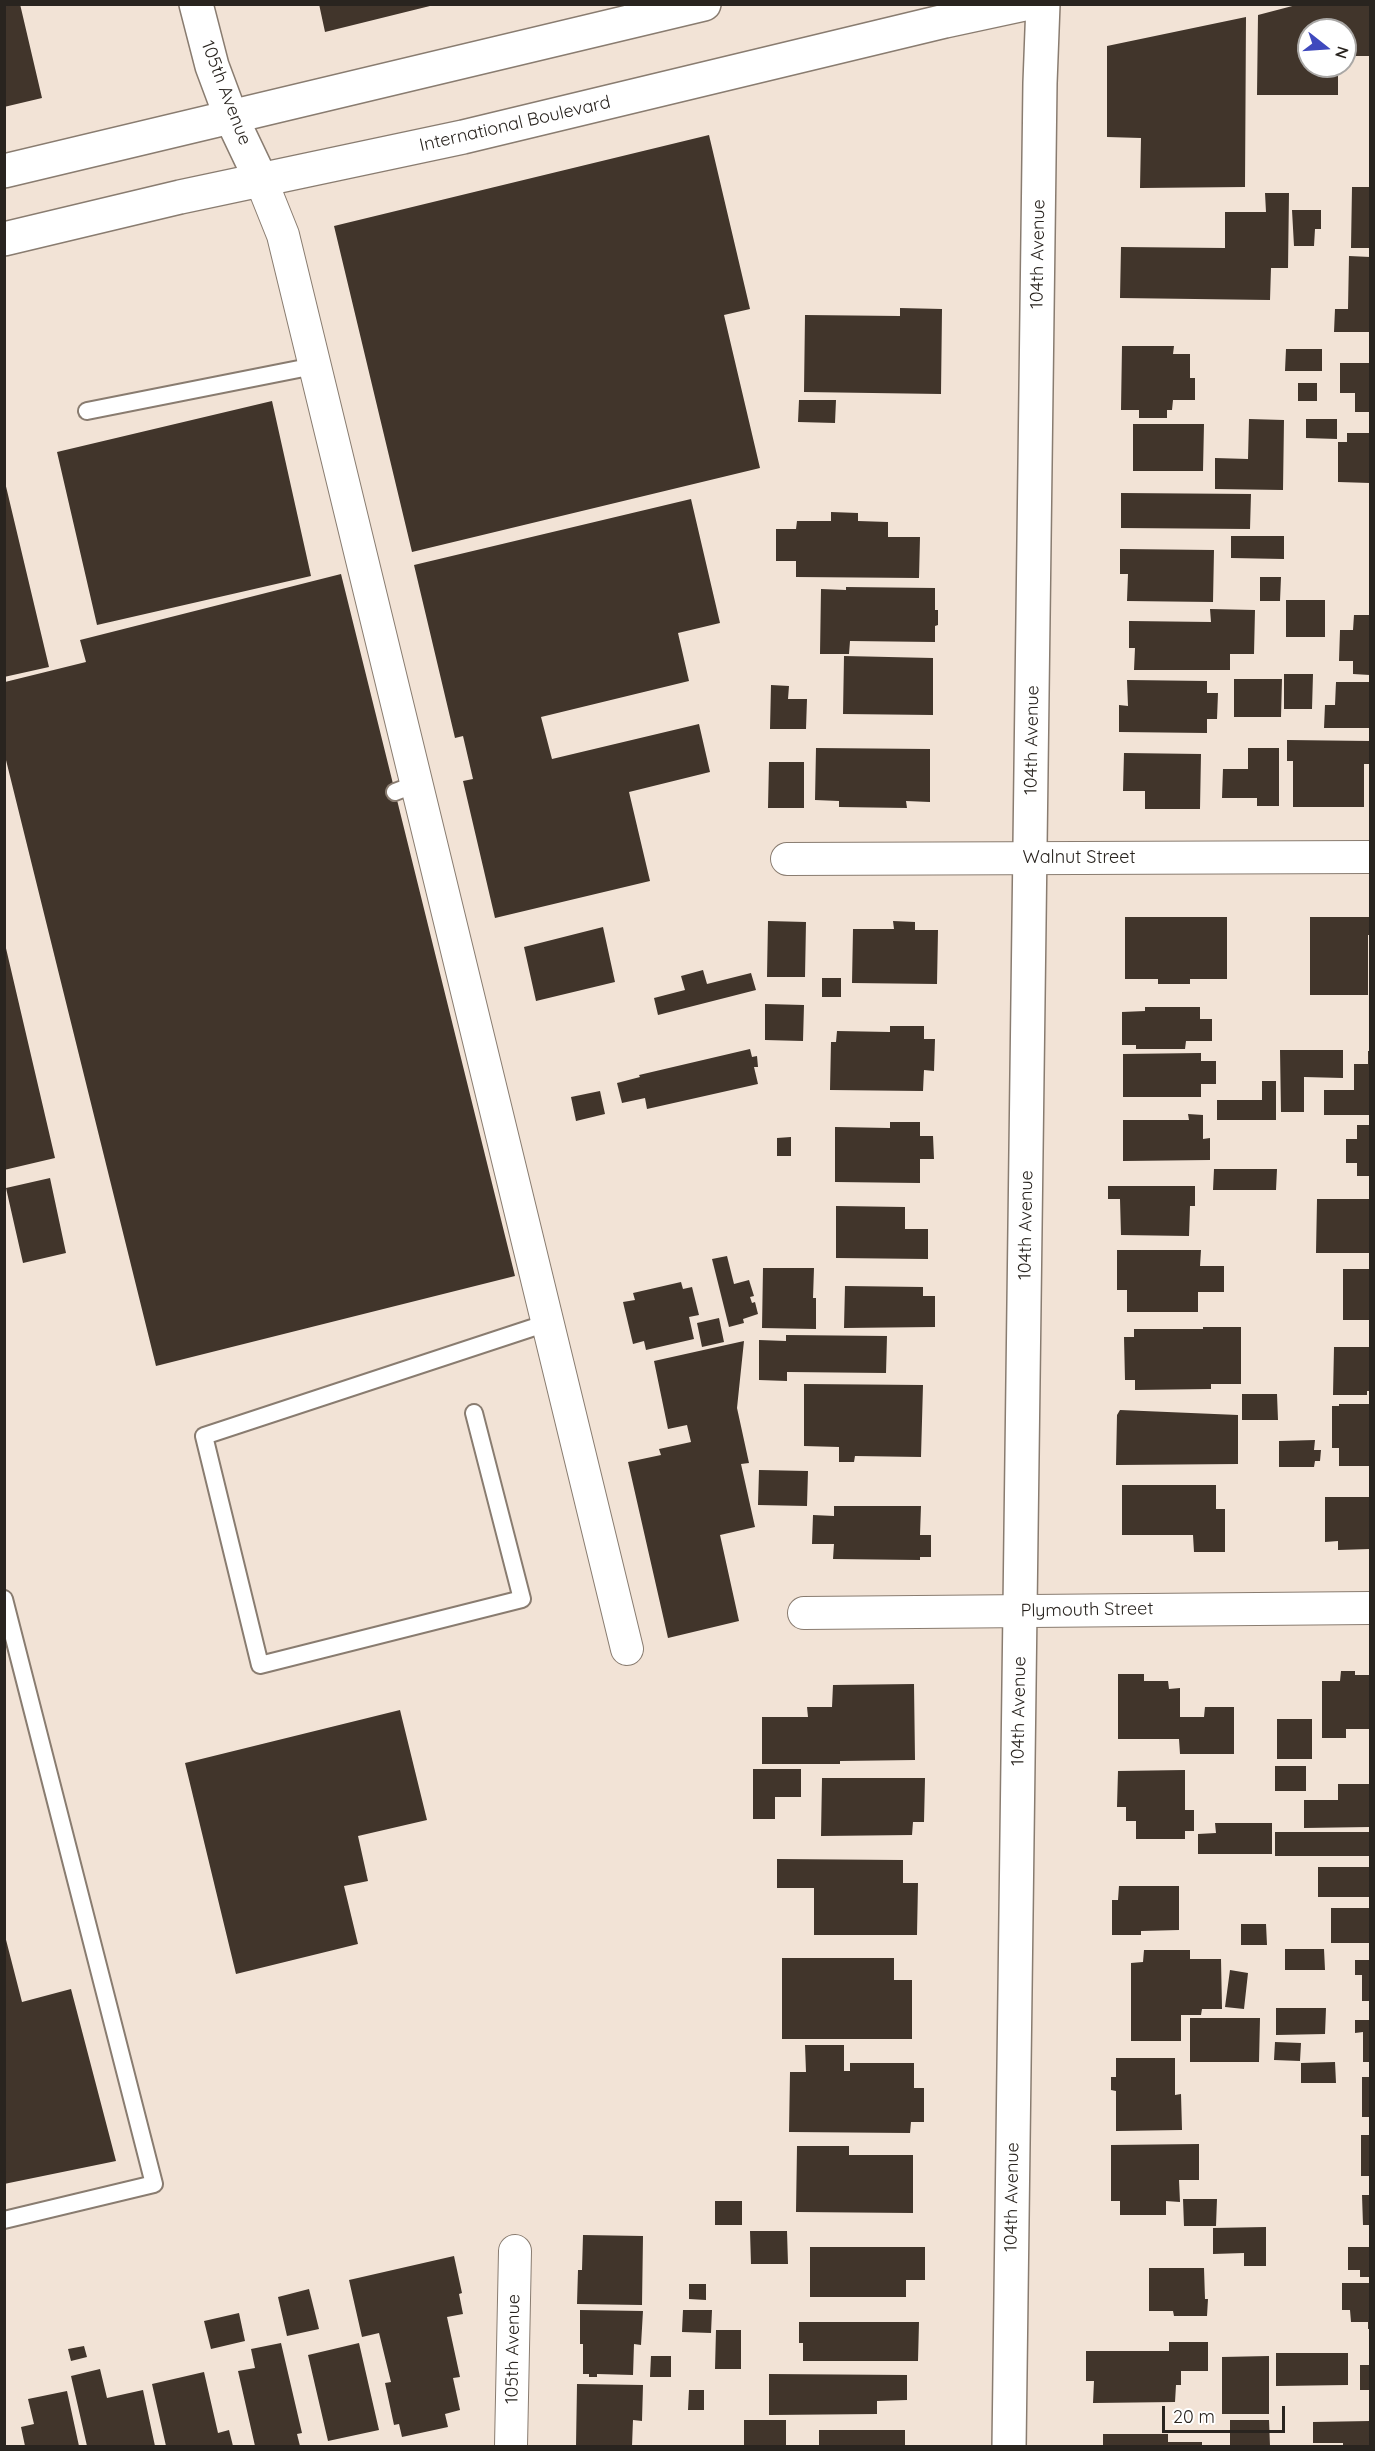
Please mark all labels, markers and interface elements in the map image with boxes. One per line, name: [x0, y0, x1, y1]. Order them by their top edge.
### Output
north arrow: [1297, 18, 1357, 78]
street label: 105th Avenue: [196, 38, 256, 148]
text: N: [1331, 44, 1354, 61]
street label: International Boulevard: [417, 92, 613, 156]
street label: 104th Avenue: [1026, 199, 1050, 309]
street label: 104th Avenue: [1020, 685, 1044, 795]
street label: Walnut Street: [1022, 847, 1136, 869]
street label: 104th Avenue: [1014, 1170, 1038, 1280]
street label: Plymouth Street: [1020, 1598, 1154, 1622]
street label: 104th Avenue: [1007, 1656, 1031, 1766]
street label: 104th Avenue: [1000, 2142, 1024, 2252]
street label: 105th Avenue: [501, 2294, 525, 2404]
scale bar: [1165, 2394, 1288, 2432]
text: 20 m: [1173, 2405, 1215, 2428]

